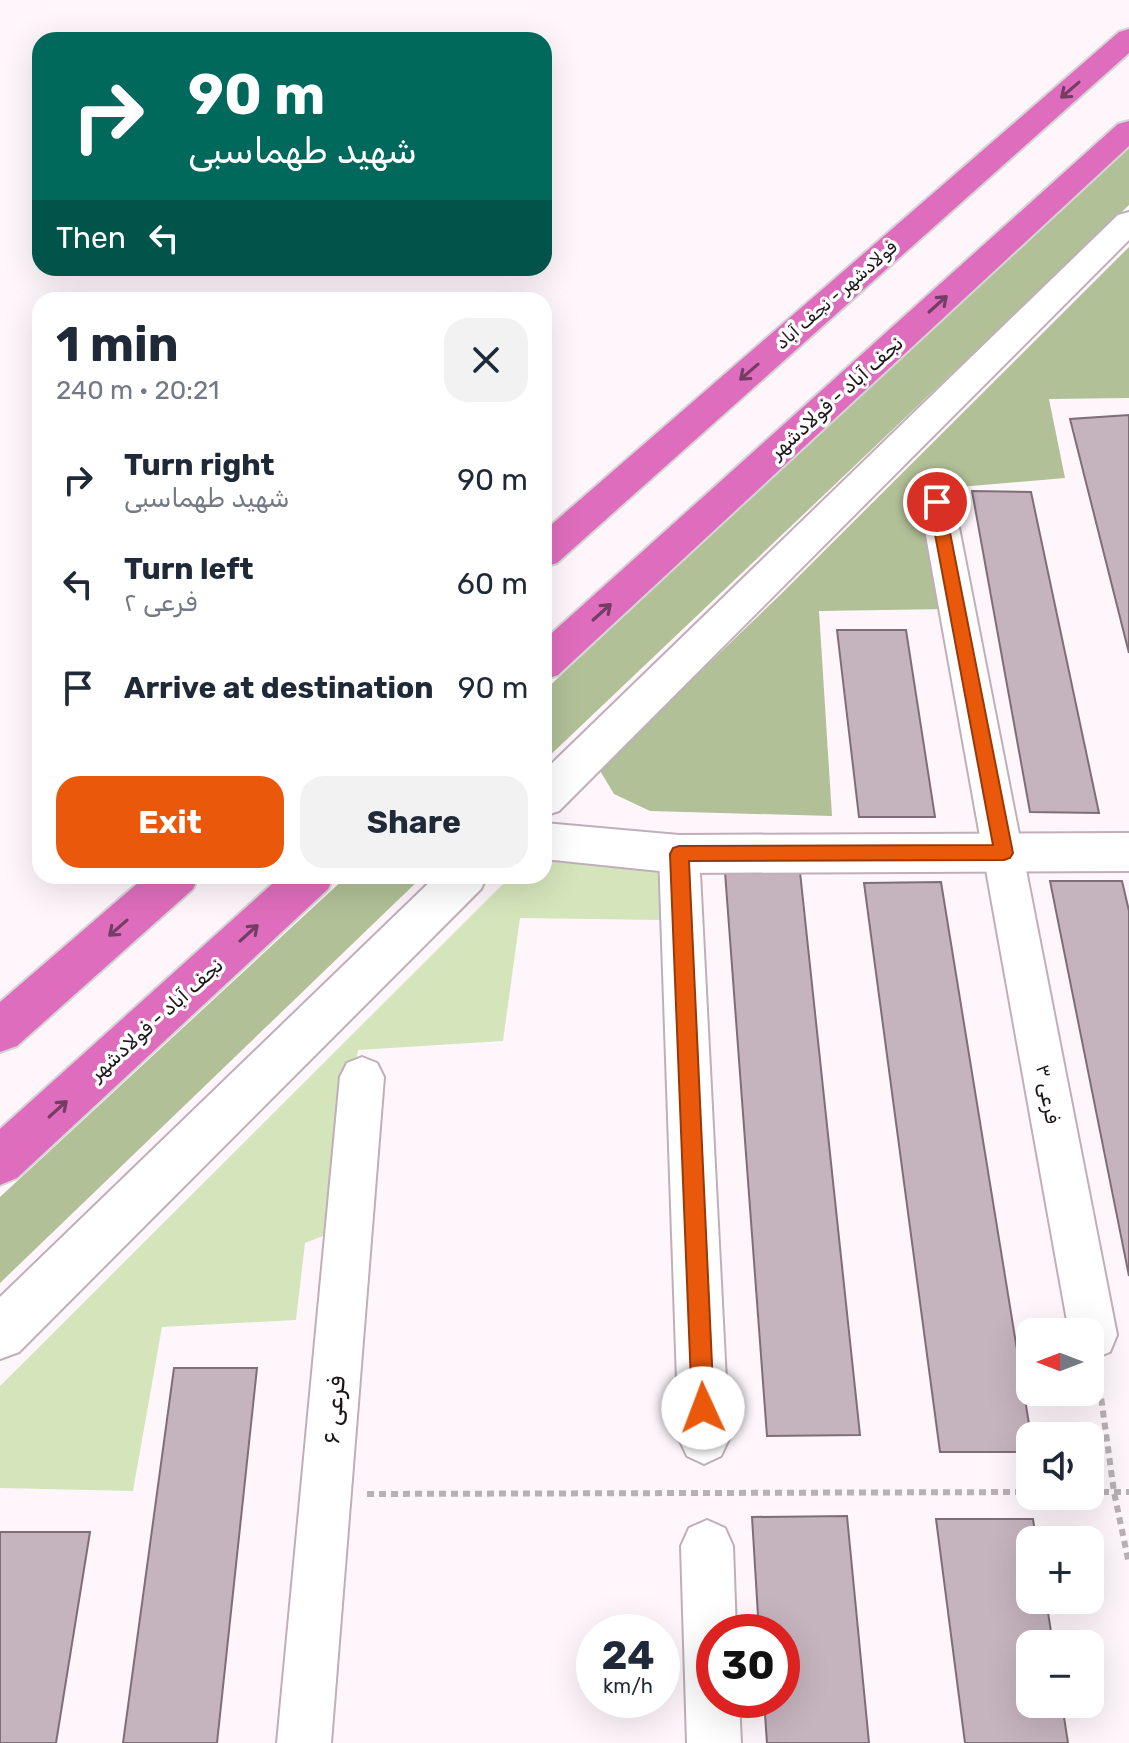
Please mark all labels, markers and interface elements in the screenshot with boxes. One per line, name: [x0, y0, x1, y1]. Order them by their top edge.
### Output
text: 90 m: [188, 62, 325, 128]
icon: right: [56, 64, 160, 168]
one-way arrow: [1061, 80, 1081, 98]
text: شهید طهماسبی: [188, 129, 417, 172]
icon: left: [142, 216, 186, 260]
text: Then: [56, 220, 126, 256]
street label: فولادشهر - نجف آباد: [771, 236, 901, 354]
one-way arrow: [928, 295, 948, 313]
text: 1 min: [56, 316, 179, 373]
button: close: [444, 318, 528, 402]
street label: نجف آباد - فولادشهر: [763, 331, 908, 464]
one-way arrow: [740, 363, 760, 381]
text: 240 m · 20:21: [56, 375, 219, 406]
text: Turn right: [124, 447, 275, 483]
icon: right: [56, 458, 100, 502]
text: 90 m: [457, 462, 528, 498]
pin: [903, 468, 971, 536]
icon: arrive: [915, 480, 959, 524]
text: شهید طهماسبی: [124, 483, 290, 514]
text: Turn left: [124, 551, 254, 587]
icon: left: [56, 562, 100, 606]
text: 60 m: [457, 566, 528, 602]
text: فرعی ۲: [124, 587, 197, 618]
one-way arrow: [591, 603, 611, 621]
icon: arrive: [56, 666, 100, 710]
text: Arrive at destination: [124, 670, 434, 706]
text: 90 m: [458, 670, 529, 706]
button: Exit: [56, 776, 284, 868]
button: Share: [300, 776, 528, 868]
one-way arrow: [109, 918, 129, 936]
one-way arrow: [239, 925, 259, 943]
street label: نجف آباد - فولادشهر: [83, 953, 228, 1086]
street label: فرعی ۳: [1031, 1063, 1065, 1125]
one-way arrow: [47, 1100, 67, 1118]
north arrow: [1016, 1318, 1104, 1406]
map controls: [1016, 1318, 1104, 1718]
position arrow: [661, 1366, 745, 1450]
street label: فرعی ۶: [317, 1375, 351, 1445]
button: sound: [1016, 1422, 1104, 1510]
button: +: [1016, 1526, 1104, 1614]
speed limit sign: 30: [696, 1614, 800, 1718]
button: −: [1016, 1630, 1104, 1718]
text: 24: [601, 1632, 655, 1679]
text: km/h: [603, 1674, 653, 1698]

